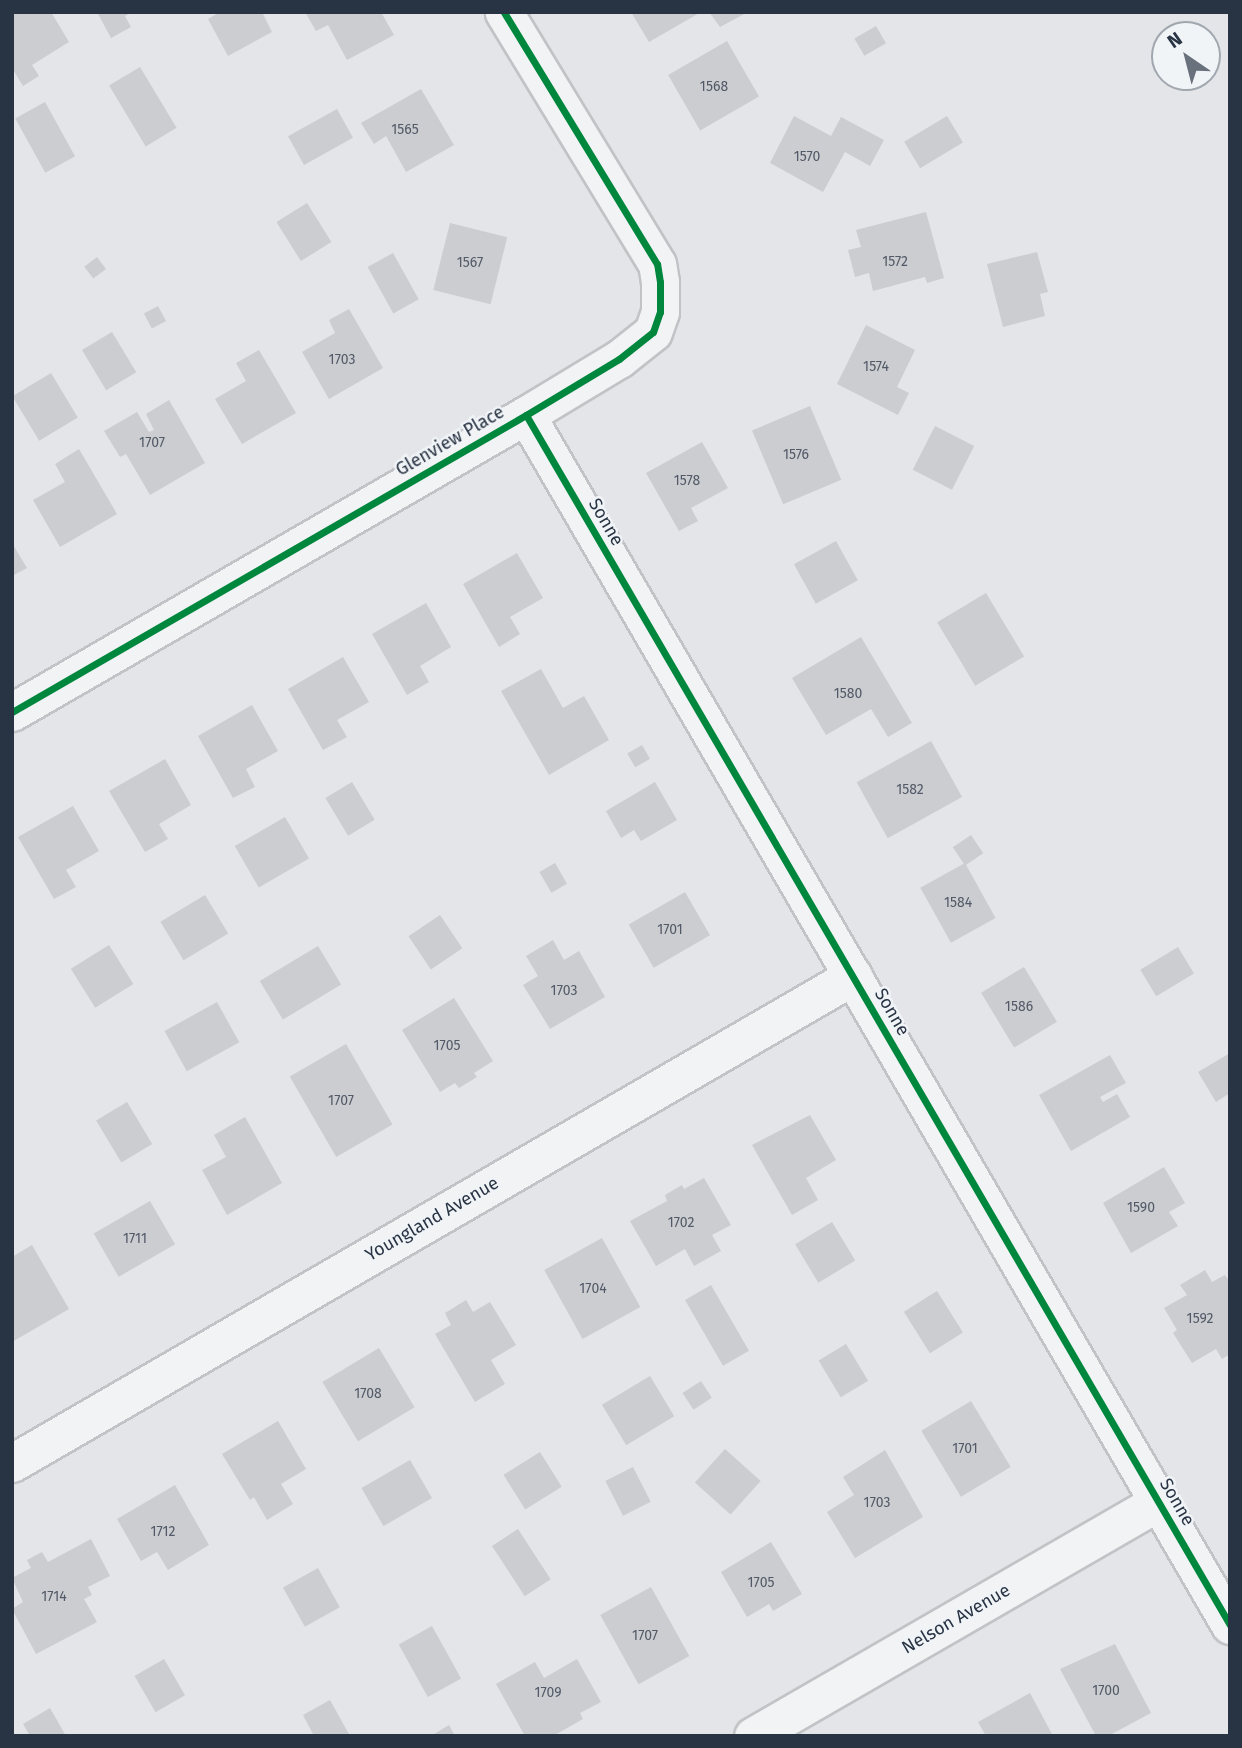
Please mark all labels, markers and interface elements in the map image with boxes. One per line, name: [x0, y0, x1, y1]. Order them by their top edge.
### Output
north arrow: [1151, 21, 1221, 91]
text: N: [1163, 27, 1187, 53]
house number: 1568: [700, 79, 728, 95]
house number: 1565: [391, 122, 419, 138]
house number: 1570: [794, 149, 820, 165]
house number: 1572: [882, 254, 908, 270]
house number: 1567: [457, 255, 483, 271]
house number: 1703: [329, 352, 355, 368]
house number: 1574: [863, 359, 889, 375]
street label: Glenview Place: [392, 401, 508, 481]
house number: 1707: [139, 435, 165, 451]
house number: 1576: [783, 447, 809, 463]
house number: 1578: [674, 473, 700, 489]
street label: Sonne: [584, 494, 628, 550]
house number: 1580: [834, 686, 862, 702]
house number: 1582: [896, 782, 924, 798]
house number: 1584: [944, 895, 972, 911]
house number: 1701: [657, 922, 683, 938]
house number: 1703: [551, 983, 577, 999]
street label: Sonne: [870, 984, 914, 1040]
house number: 1586: [1005, 999, 1033, 1015]
house number: 1705: [434, 1038, 460, 1054]
house number: 1707: [328, 1093, 354, 1109]
street label: Youngland Avenue: [361, 1172, 503, 1266]
house number: 1590: [1127, 1200, 1155, 1216]
house number: 1702: [668, 1215, 694, 1231]
house number: 1711: [123, 1231, 147, 1247]
house number: 1704: [579, 1281, 607, 1297]
house number: 1592: [1187, 1311, 1213, 1327]
house number: 1708: [354, 1386, 382, 1402]
house number: 1701: [952, 1441, 978, 1457]
street label: Sonne: [1155, 1474, 1199, 1530]
house number: 1703: [864, 1495, 890, 1511]
house number: 1712: [150, 1524, 176, 1540]
house number: 1705: [748, 1575, 774, 1591]
street label: Nelson Avenue: [898, 1579, 1014, 1659]
house number: 1714: [41, 1589, 67, 1605]
house number: 1707: [632, 1628, 658, 1644]
house number: 1700: [1092, 1683, 1120, 1699]
house number: 1709: [534, 1685, 562, 1701]

